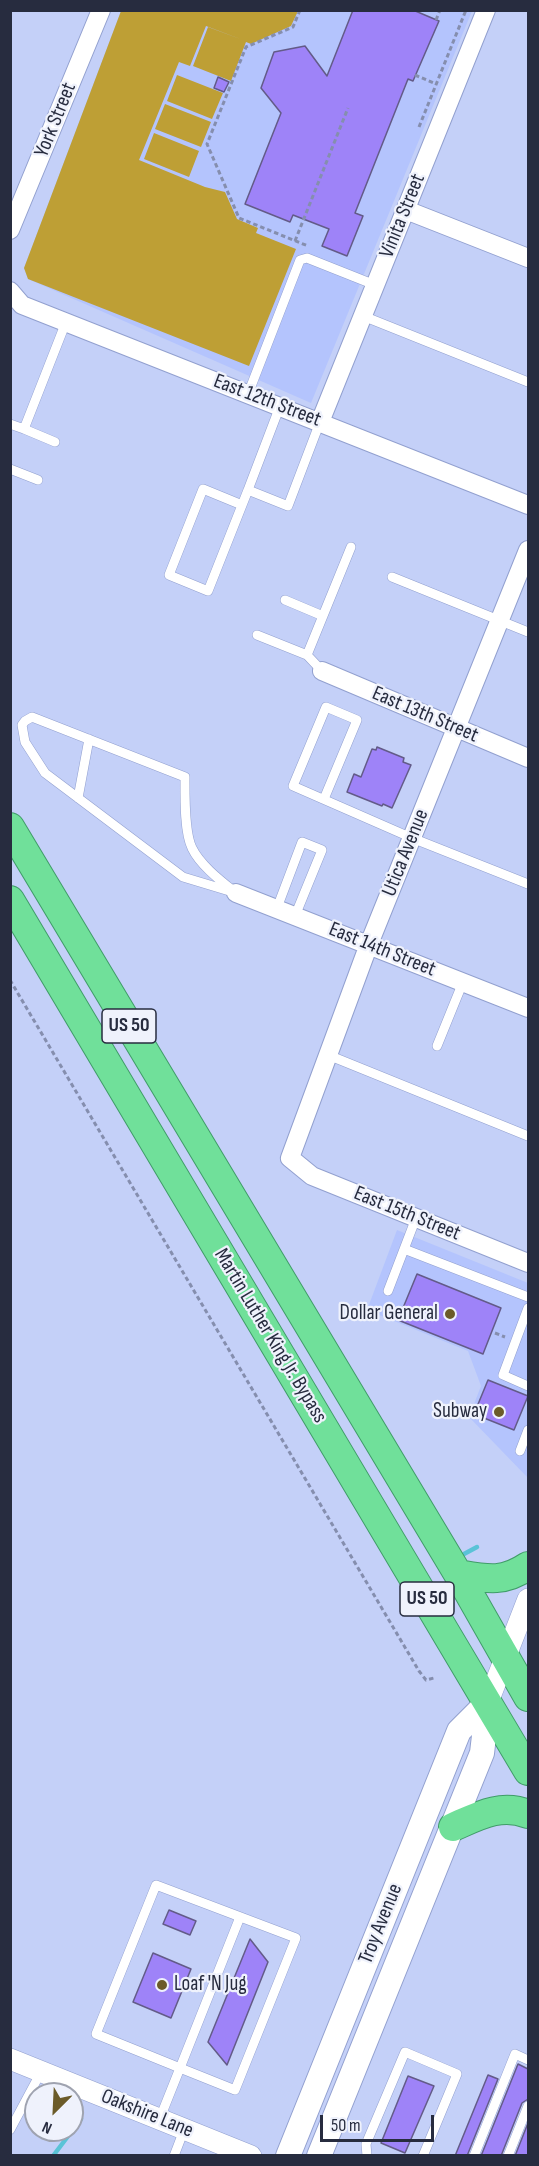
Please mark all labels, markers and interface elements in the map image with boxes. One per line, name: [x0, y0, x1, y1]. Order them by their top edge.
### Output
street label: York Street: [30, 79, 82, 161]
street label: Vinita Street: [375, 170, 431, 262]
street label: East 12th Street: [210, 369, 324, 433]
street label: East 13th Street: [368, 681, 482, 749]
street label: Utica Avenue: [377, 806, 435, 900]
street label: East 14th Street: [325, 917, 439, 983]
road number: US 50: [102, 1009, 156, 1043]
street label: East 15th Street: [350, 1181, 464, 1247]
street label: Martin Luther King Jr. Bypass: [208, 1244, 332, 1428]
place label: Dollar General: [340, 1301, 438, 1327]
marker: Dollar General: [443, 1307, 457, 1321]
place label: Subway: [433, 1399, 487, 1425]
marker: Subway: [492, 1405, 506, 1419]
road number: US 50: [400, 1582, 454, 1616]
street label: Troy Avenue: [354, 1880, 408, 1968]
place label: Loaf 'N Jug: [174, 1972, 247, 1998]
marker: Loaf 'N Jug: [155, 1978, 169, 1992]
north arrow: [24, 2082, 84, 2142]
street label: Oakshire Lane: [97, 2084, 197, 2144]
scale bar: [323, 2103, 437, 2141]
text: 50 m: [331, 2115, 361, 2136]
text: N: [40, 2117, 55, 2137]

